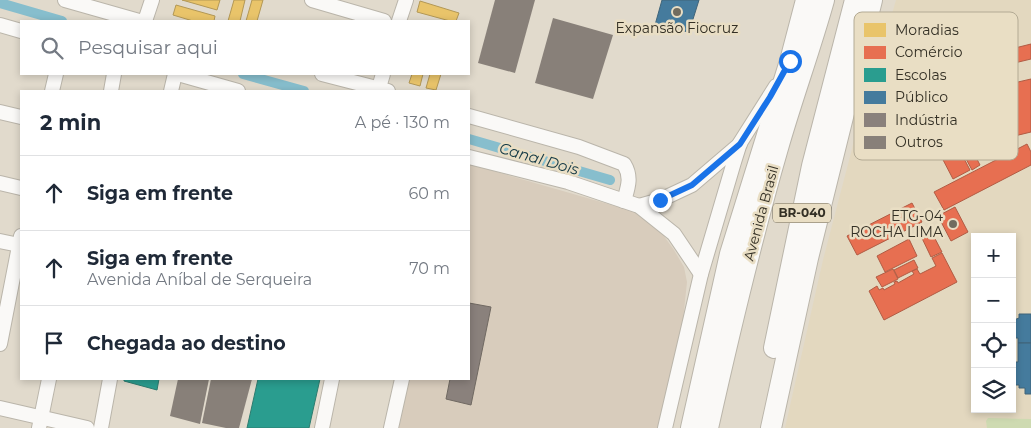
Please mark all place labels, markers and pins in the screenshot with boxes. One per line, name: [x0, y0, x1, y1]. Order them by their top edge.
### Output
marker: Expansão Fiocruz: [671, 6, 683, 18]
place label: Expansão Fiocruz: [616, 19, 738, 37]
place label: ETG-04 ROCHA LIMA: [850, 207, 944, 241]
marker: ETG-04 ROCHA LIMA: [947, 218, 959, 230]

